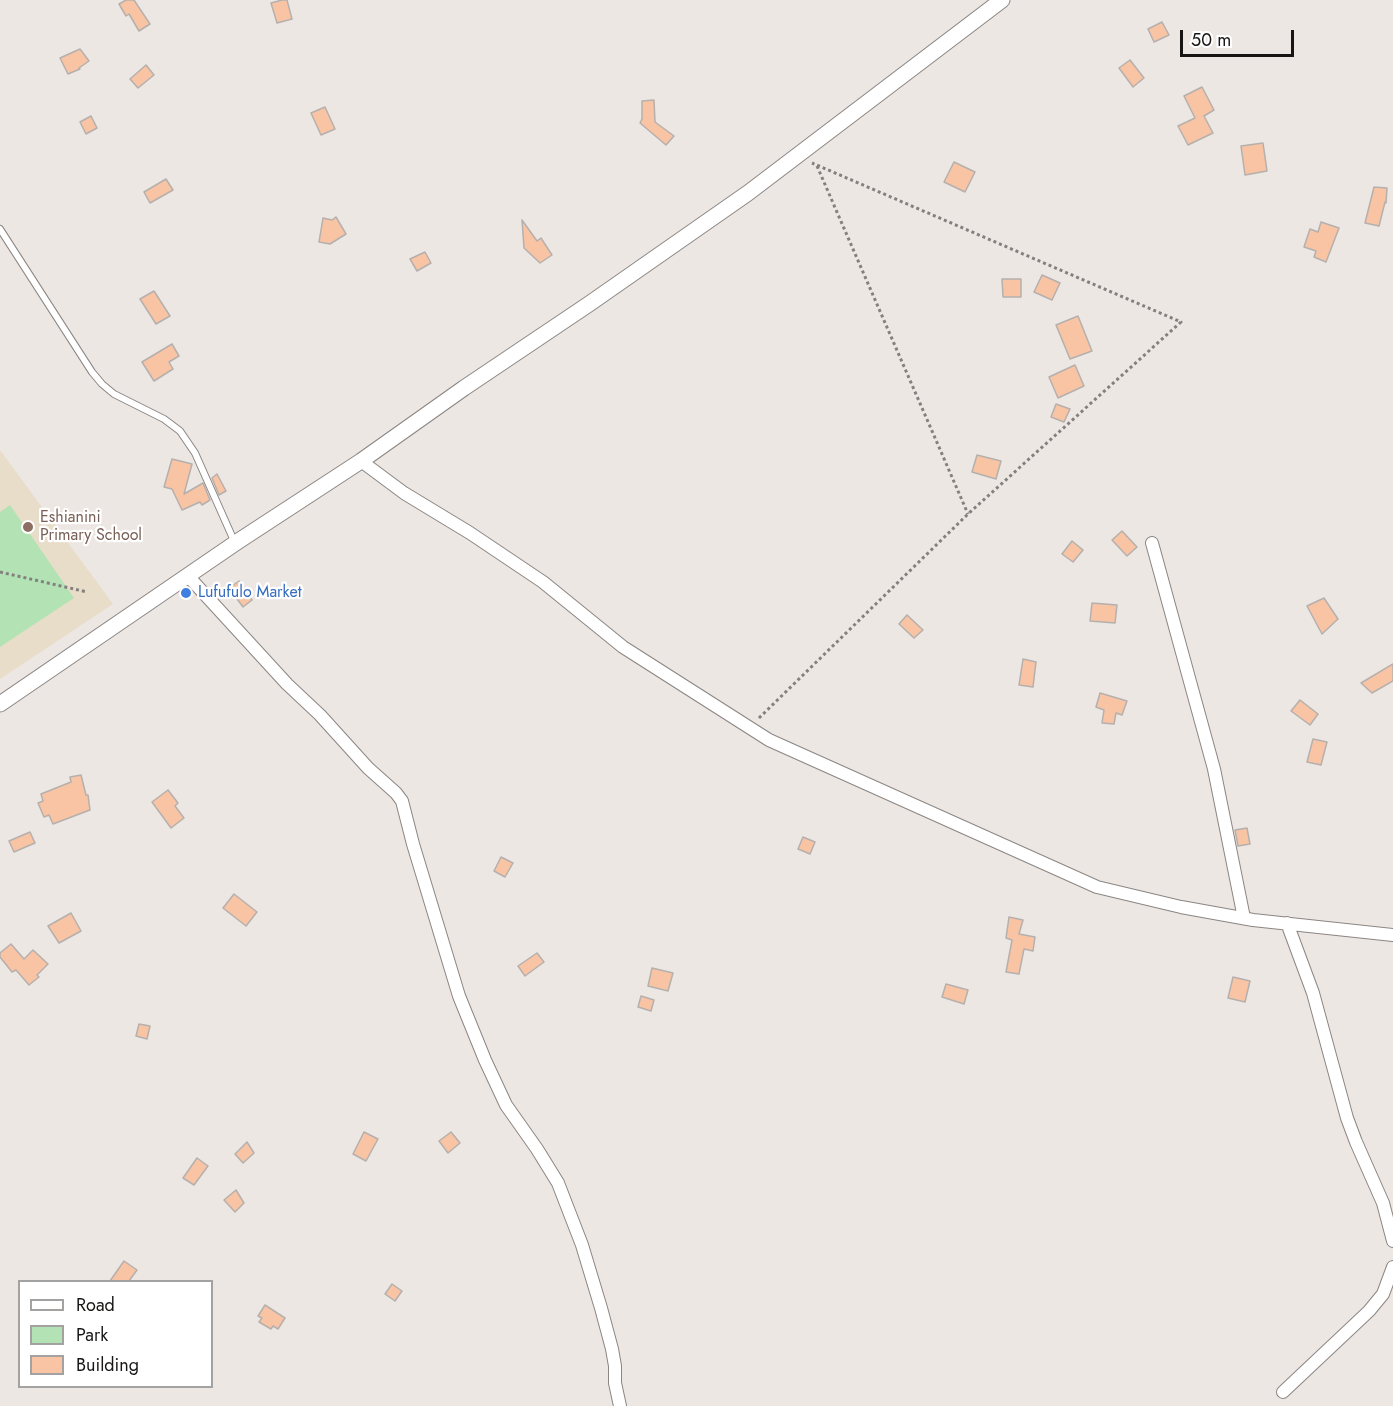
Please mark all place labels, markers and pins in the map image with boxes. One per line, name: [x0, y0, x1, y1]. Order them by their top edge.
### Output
place label: Eshianini Primary School: [40, 508, 142, 546]
marker: Eshianini Primary School: [21, 520, 35, 534]
place label: Lufufulo Market: [198, 583, 301, 603]
marker: Lufufulo Market: [179, 586, 193, 600]

